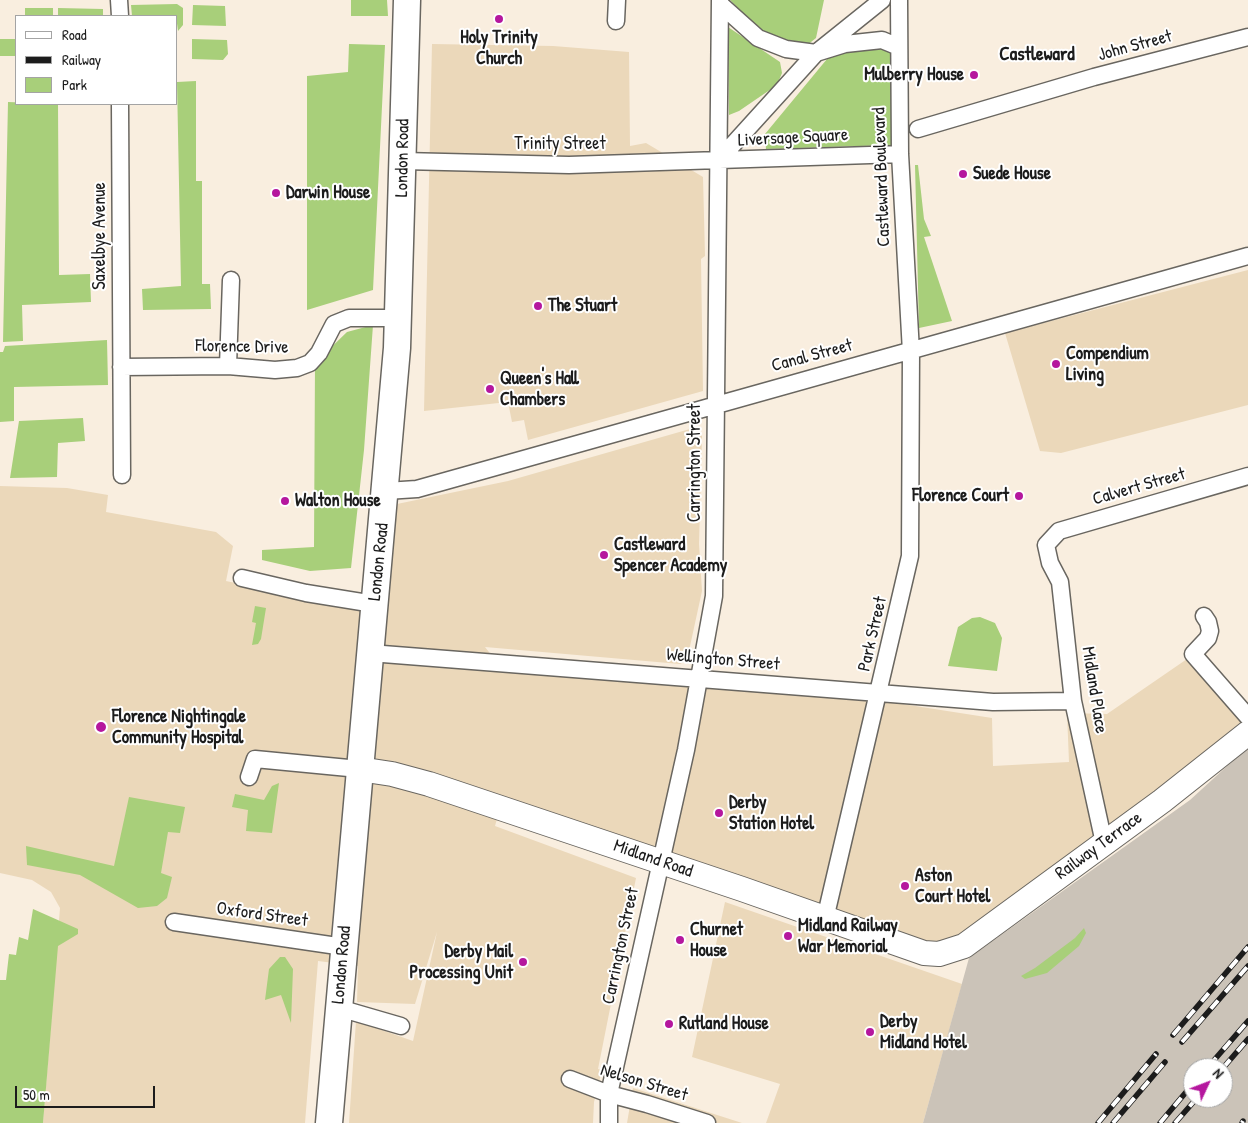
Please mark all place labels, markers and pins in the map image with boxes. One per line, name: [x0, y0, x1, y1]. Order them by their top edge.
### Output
marker: Holy Trinity Church: [493, 13, 505, 25]
place label: Holy Trinity Church: [460, 27, 538, 70]
place label: Mulberry House: [864, 64, 964, 86]
marker: Mulberry House: [968, 69, 980, 81]
place label: Suede House: [973, 163, 1051, 185]
marker: Suede House: [957, 168, 969, 180]
place label: Darwin House: [286, 182, 370, 204]
marker: Darwin House: [270, 187, 282, 199]
place label: The Stuart: [548, 295, 617, 317]
marker: The Stuart: [532, 300, 544, 312]
place label: Compendium Living: [1066, 343, 1149, 386]
marker: Compendium Living: [1050, 358, 1062, 370]
place label: Queen's Hall Chambers: [500, 368, 579, 410]
marker: Queen's Hall Chambers: [484, 383, 496, 395]
place label: Florence Court: [912, 485, 1009, 507]
place label: Walton House: [295, 490, 381, 512]
marker: Florence Court: [1013, 490, 1025, 502]
marker: Walton House: [279, 495, 291, 507]
place label: Castleward Spencer Academy: [614, 534, 727, 576]
marker: Castleward Spencer Academy: [598, 549, 610, 561]
place label: Florence Nightingale Community Hospital: [112, 706, 246, 749]
marker: Florence Nightingale Community Hospital: [94, 720, 108, 734]
place label: Derby Station Hotel: [729, 792, 814, 834]
marker: Derby Station Hotel: [713, 807, 725, 819]
place label: Aston Court Hotel: [915, 865, 990, 908]
marker: Aston Court Hotel: [899, 880, 911, 892]
place label: Midland Railway War Memorial: [798, 915, 898, 958]
place label: Churnet House: [690, 919, 743, 962]
marker: Midland Railway War Memorial: [782, 930, 794, 942]
marker: Churnet House: [674, 934, 686, 946]
place label: Derby Mail Processing Unit: [410, 941, 513, 984]
marker: Derby Mail Processing Unit: [517, 956, 529, 968]
place label: Derby Midland Hotel: [880, 1011, 967, 1054]
place label: Rutland House: [679, 1013, 769, 1035]
marker: Rutland House: [663, 1018, 675, 1030]
marker: Derby Midland Hotel: [864, 1026, 876, 1038]

